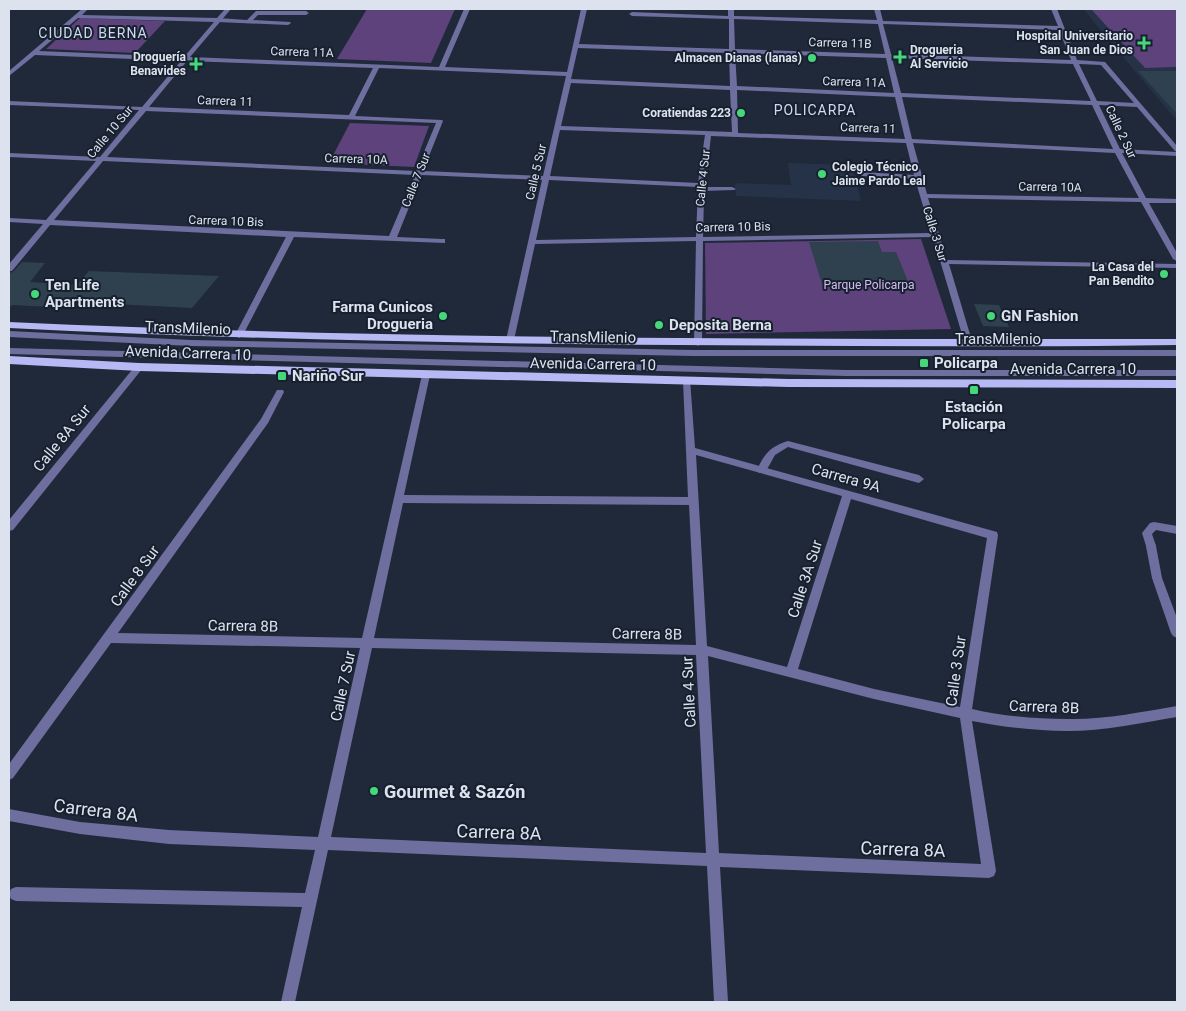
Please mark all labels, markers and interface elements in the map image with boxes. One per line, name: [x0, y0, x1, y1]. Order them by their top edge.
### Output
district label: CIUDAD BERNA: [38, 25, 148, 41]
place label: Hospital Universitario San Juan de Dios: [1016, 29, 1133, 57]
street label: Carrera 11B: [808, 35, 872, 51]
marker: Hospital Universitario San Juan de Dios: [1137, 36, 1151, 50]
place label: Drogueria Al Servicio: [910, 43, 968, 71]
street label: Carrera 11A: [270, 44, 334, 60]
place label: Droguería Benavides: [130, 50, 187, 78]
place label: Almacen Dianas (lanas): [674, 51, 802, 65]
marker: Drogueria Al Servicio: [894, 51, 906, 63]
marker: Almacen Dianas (lanas): [806, 52, 818, 64]
marker: Droguería Benavides: [190, 58, 202, 70]
street label: Carrera 11A: [822, 74, 886, 90]
street label: Carrera 11: [197, 93, 253, 109]
district label: POLICARPA: [774, 102, 856, 118]
street label: Calle 10 Sur: [84, 103, 136, 161]
street label: Calle 2 Sur: [1103, 103, 1139, 161]
place label: Coratiendas 223: [642, 106, 731, 120]
marker: Coratiendas 223: [735, 107, 747, 119]
street label: Carrera 11: [840, 120, 896, 136]
street label: Calle 5 Sur: [523, 143, 549, 201]
street label: Calle 4 Sur: [693, 149, 713, 207]
street label: Carrera 10A: [324, 151, 388, 167]
street label: Calle 7 Sur: [399, 151, 433, 209]
place label: Colegio Técnico Jaime Pardo Leal: [832, 160, 926, 188]
marker: Colegio Técnico Jaime Pardo Leal: [816, 168, 828, 180]
street label: Carrera 10A: [1018, 179, 1082, 195]
street label: Calle 3 Sur: [920, 205, 950, 263]
street label: Carrera 10 Bis: [188, 213, 264, 229]
street label: Carrera 10 Bis: [695, 219, 771, 235]
place label: La Casa del Pan Bendito: [1089, 260, 1154, 288]
marker: La Casa del Pan Bendito: [1158, 268, 1170, 280]
place label: Ten Life Apartments: [45, 276, 125, 311]
park label: Parque Policarpa: [823, 278, 915, 292]
marker: Ten Life Apartments: [29, 288, 41, 300]
place label: Farma Cunicos Drogueria: [332, 298, 433, 333]
place label: GN Fashion: [1001, 307, 1079, 325]
marker: Farma Cunicos Drogueria: [437, 310, 449, 322]
marker: GN Fashion: [985, 310, 997, 322]
place label: Deposita Berna: [669, 316, 772, 334]
street label: TransMilenio: [145, 318, 231, 338]
marker: Deposita Berna: [653, 319, 665, 331]
street label: TransMilenio: [550, 327, 636, 347]
street label: TransMilenio: [955, 330, 1041, 348]
street label: Avenida Carrera 10: [125, 342, 251, 364]
street label: Avenida Carrera 10: [530, 354, 656, 374]
place label: Policarpa: [934, 354, 998, 372]
marker: Policarpa: [918, 357, 930, 369]
street label: Avenida Carrera 10: [1010, 360, 1136, 378]
place label: Nariño Sur: [292, 367, 364, 385]
marker: Nariño Sur: [276, 370, 288, 382]
marker: Estación Policarpa: [968, 384, 980, 396]
place label: Estación Policarpa: [942, 398, 1006, 433]
street label: Calle 8A Sur: [29, 401, 95, 475]
street label: Carrera 9A: [809, 460, 883, 496]
street label: Calle 3A Sur: [784, 538, 826, 620]
street label: Calle 8 Sur: [107, 542, 163, 610]
street label: Carrera 8B: [208, 616, 278, 636]
street label: Carrera 8B: [612, 624, 682, 644]
street label: Calle 3 Sur: [942, 634, 970, 708]
street label: Calle 7 Sur: [327, 649, 359, 723]
street label: Calle 4 Sur: [678, 656, 700, 728]
street label: Carrera 8B: [1009, 697, 1079, 717]
place label: Gourmet & Sazón: [384, 781, 525, 802]
marker: Gourmet & Sazón: [368, 785, 380, 797]
street label: Carrera 8A: [53, 794, 140, 826]
street label: Carrera 8A: [456, 820, 542, 844]
street label: Carrera 8A: [860, 837, 946, 861]

